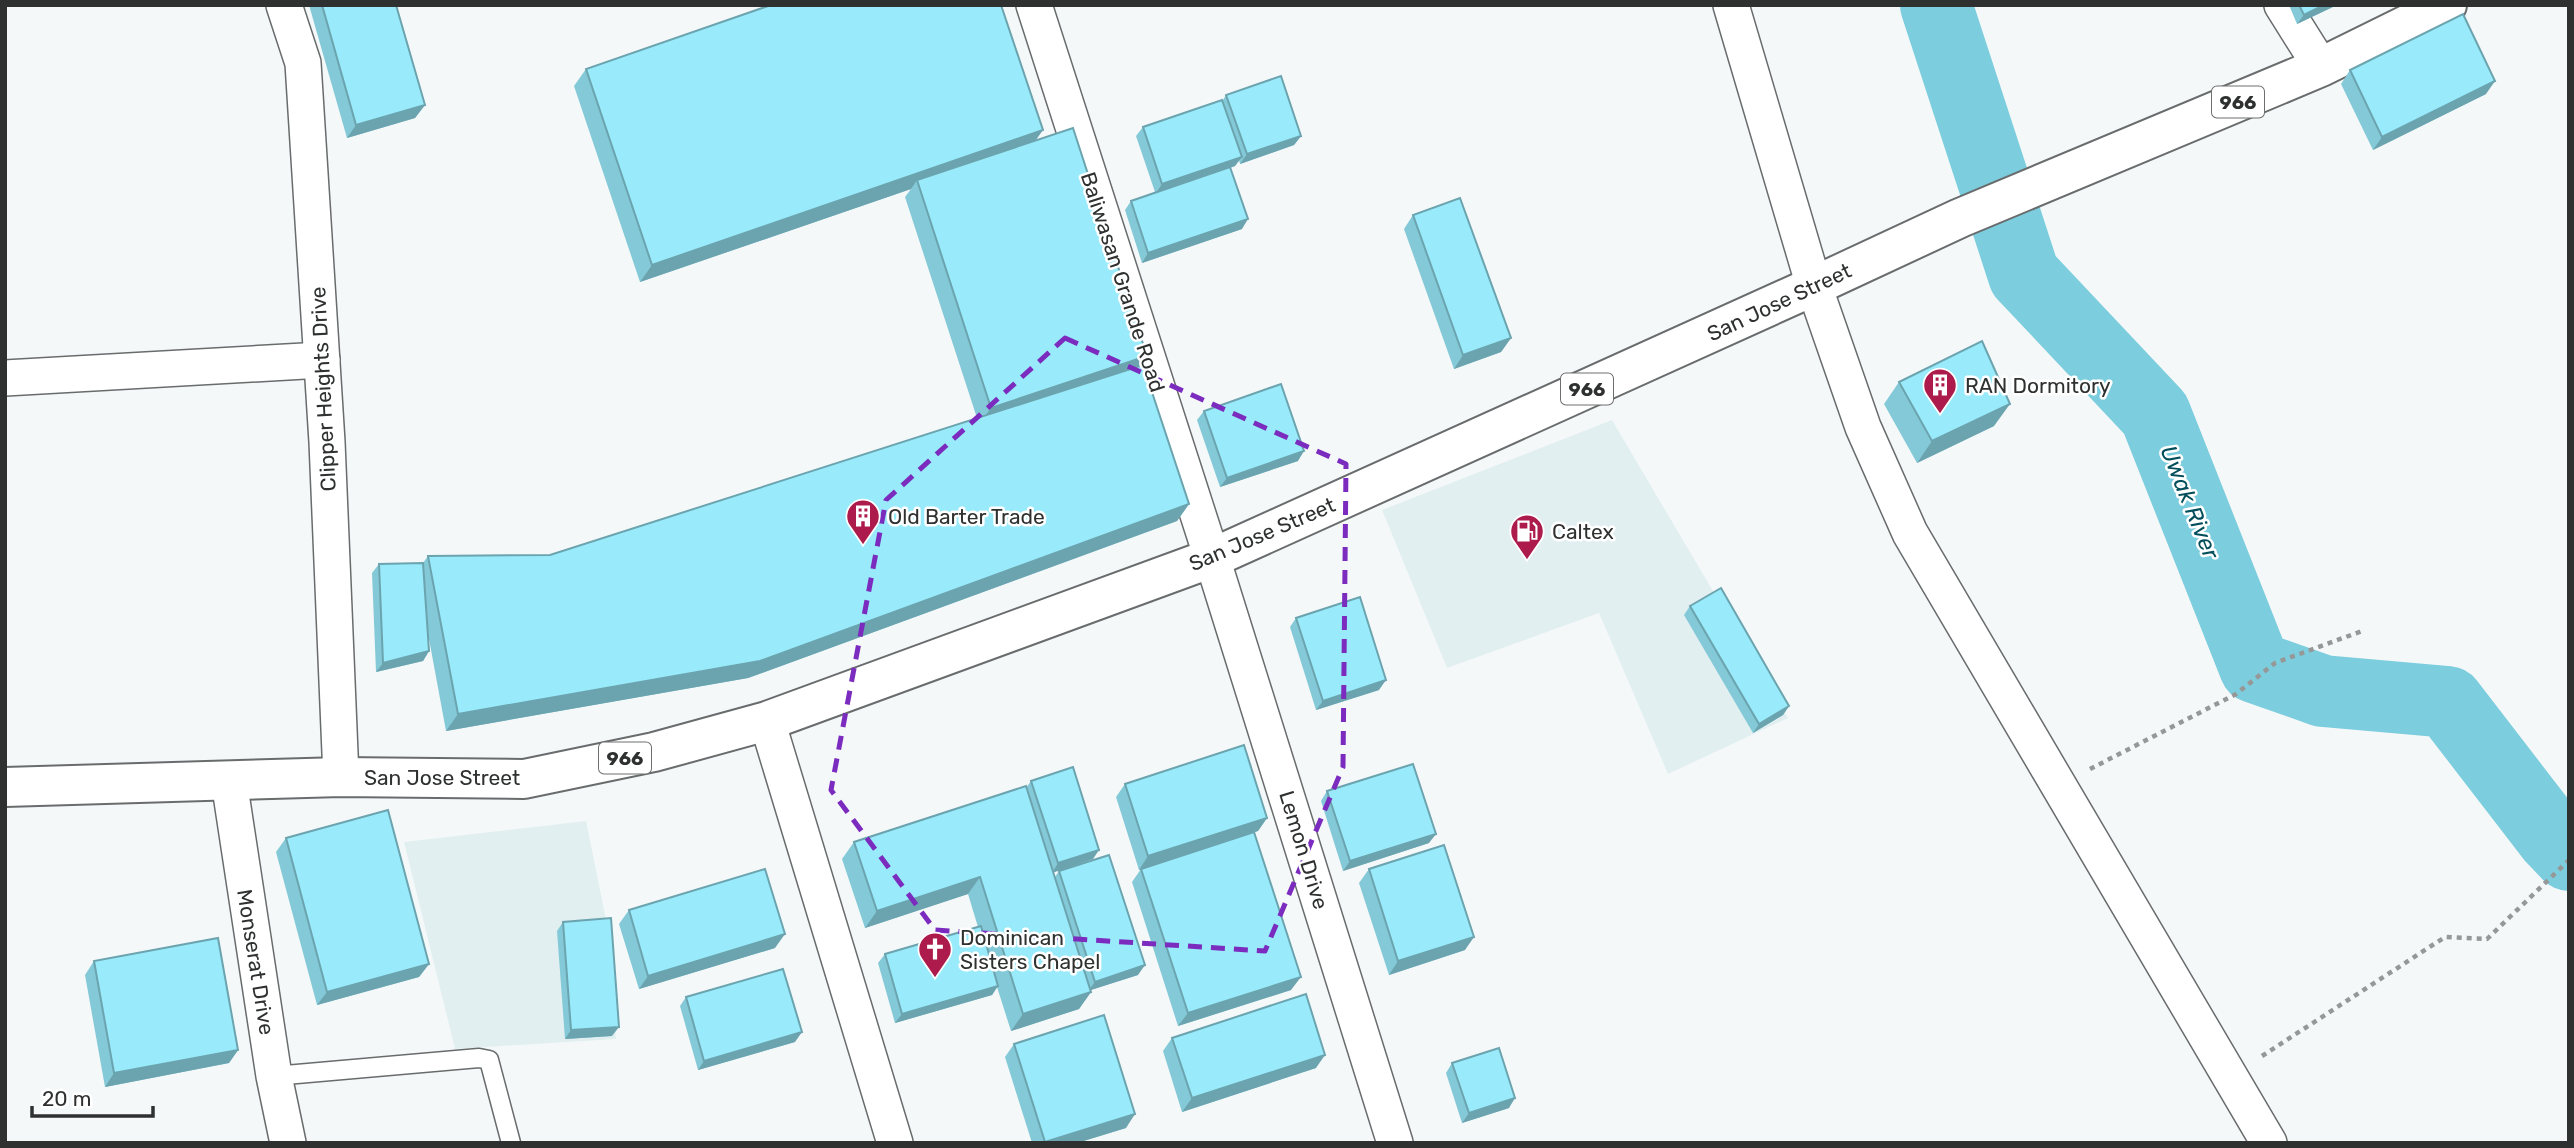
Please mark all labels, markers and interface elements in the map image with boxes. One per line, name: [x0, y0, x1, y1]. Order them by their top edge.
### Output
road number: 966: [2212, 86, 2264, 118]
street label: Baliwasan Grande Road: [1076, 169, 1170, 395]
street label: San Jose Street: [1703, 258, 1855, 346]
street label: Clipper Heights Drive: [305, 286, 341, 492]
building icon: RAN Dormitory: [1921, 366, 1959, 415]
place label: RAN Dormitory: [1965, 373, 2111, 398]
road number: 966: [1561, 374, 1613, 404]
water label: Uwak River: [2155, 441, 2226, 564]
street label: San Jose Street: [1185, 492, 1339, 576]
building icon: Old Barter Trade: [844, 497, 882, 546]
place label: Old Barter Trade: [888, 504, 1045, 529]
fuel station icon: Caltex: [1508, 512, 1546, 561]
place label: Caltex: [1552, 519, 1614, 544]
road number: 966: [599, 743, 651, 774]
street label: San Jose Street: [364, 765, 520, 790]
street label: Lemon Drive: [1274, 788, 1334, 912]
street label: Monserat Drive: [232, 887, 280, 1037]
place label: Dominican Sisters Chapel: [960, 925, 1100, 974]
church icon: Dominican Sisters Chapel: [916, 930, 954, 979]
scale bar: [32, 1074, 152, 1118]
text: 20 m: [42, 1086, 91, 1111]

